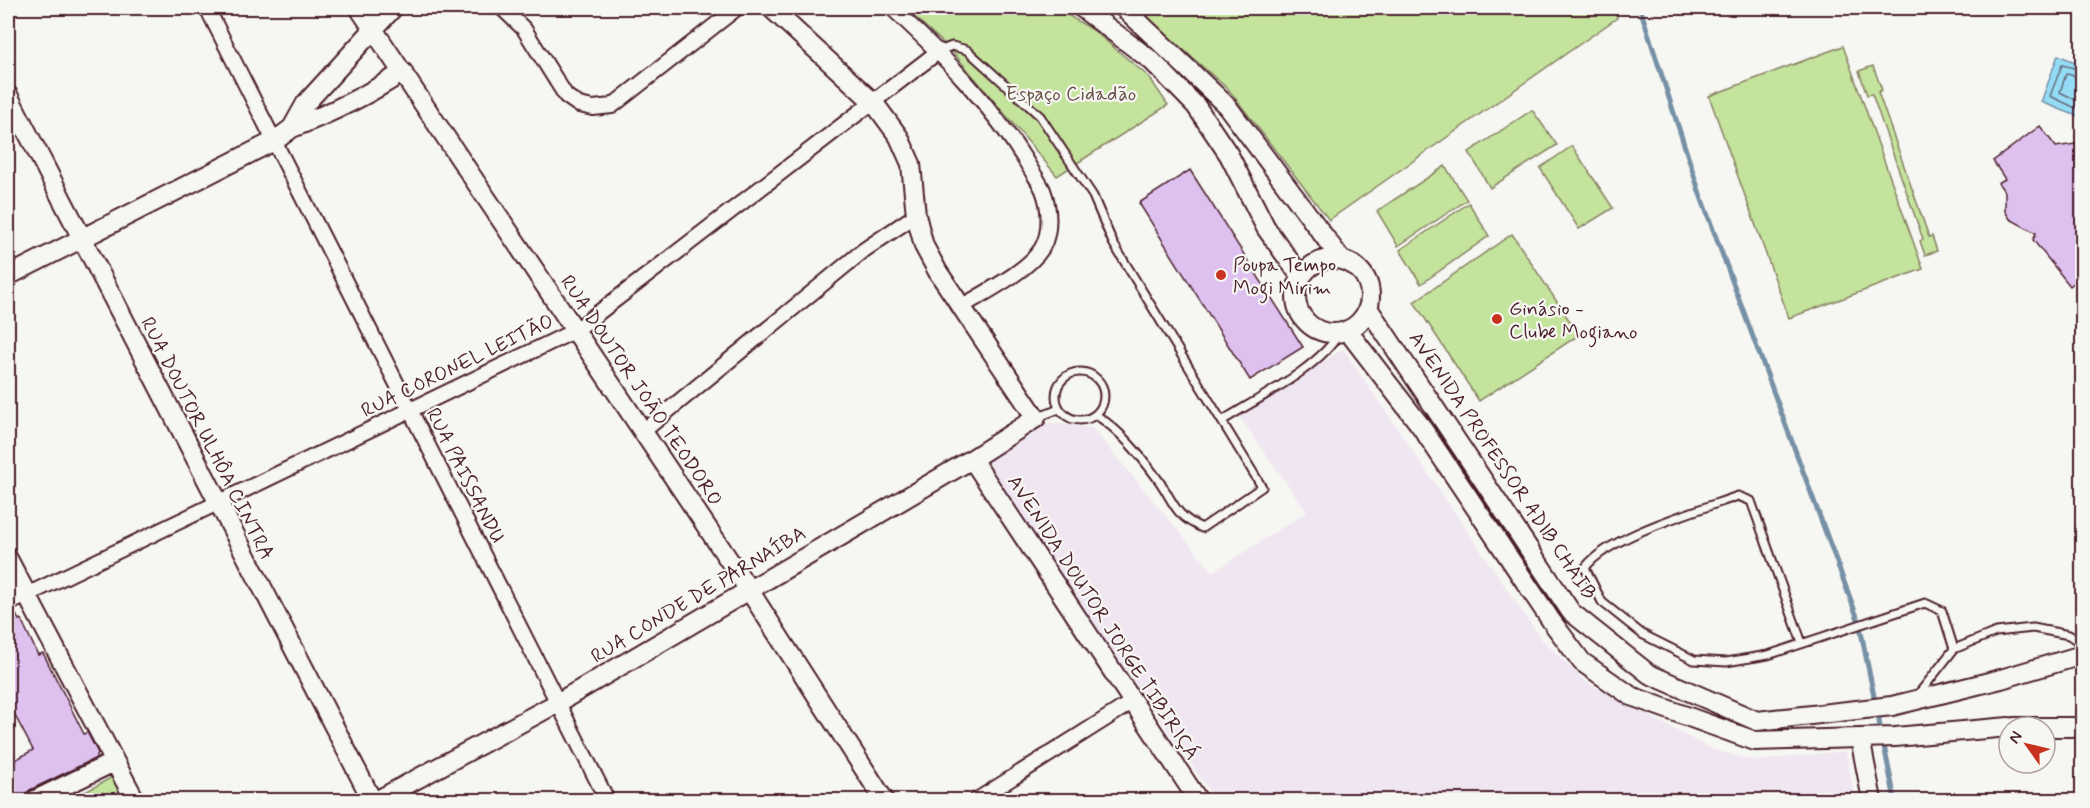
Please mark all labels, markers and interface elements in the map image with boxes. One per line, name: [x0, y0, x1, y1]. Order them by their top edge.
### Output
park label: Espaço Cidadão: [1006, 81, 1136, 108]
place label: Poupa Tempo Mogi Mirim: [1233, 252, 1336, 304]
marker: Poupa Tempo Mogi Mirim: [1214, 268, 1228, 282]
street label: RUA DOUTOR JOÃO TEODORO: [553, 270, 728, 511]
place label: Ginásio - Clube Mogiano: [1509, 296, 1637, 348]
street label: RUA CORONEL LEITÃO: [357, 308, 558, 425]
marker: Ginásio - Clube Mogiano: [1490, 312, 1504, 326]
street label: RUA DOUTOR ULHÔA CINTRA: [133, 313, 280, 565]
street label: AVENIDA PROFESSOR ADIB CHAIB: [1402, 327, 1602, 605]
street label: RUA PAISSANDU: [419, 403, 510, 548]
street label: AVENIDA DOUTOR JORGE TIBIRIÇÁ: [1000, 470, 1205, 765]
street label: RUA CONDE DE PARNAÍBA: [586, 520, 811, 670]
north arrow: [1997, 715, 2057, 775]
text: N: [2004, 727, 2027, 748]

